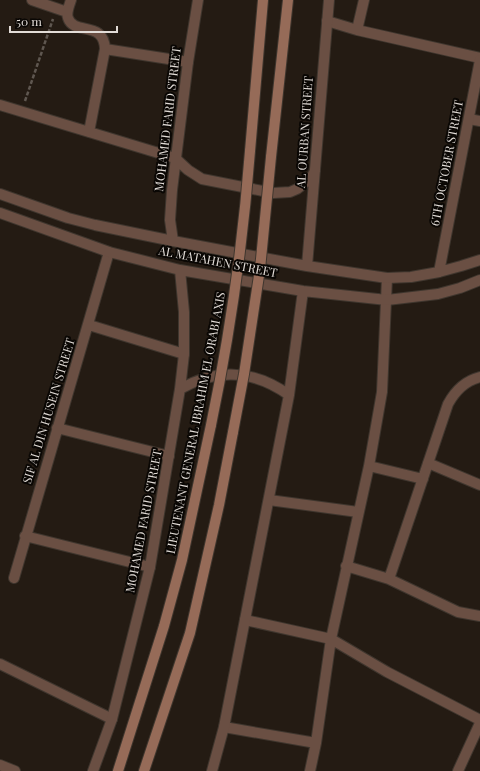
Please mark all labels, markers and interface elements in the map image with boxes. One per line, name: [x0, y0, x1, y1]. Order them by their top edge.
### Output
scale bar: [10, 8, 117, 34]
text: 50 m: [16, 13, 42, 29]
street label: MOHAMED FARID STREET: [150, 45, 184, 192]
street label: AL OURBAN STREET: [292, 75, 316, 189]
street label: 6TH OCTOBER STREET: [426, 98, 466, 227]
street label: AL MATAHEN STREET: [156, 241, 279, 280]
street label: LIEUTENANT GENERAL IBRAHIM EL ORABI AXIS: [162, 290, 228, 555]
street label: SIF AL DIN HUSEIN STREET: [18, 335, 78, 485]
street label: MOHAMED FARID STREET: [121, 447, 165, 594]

